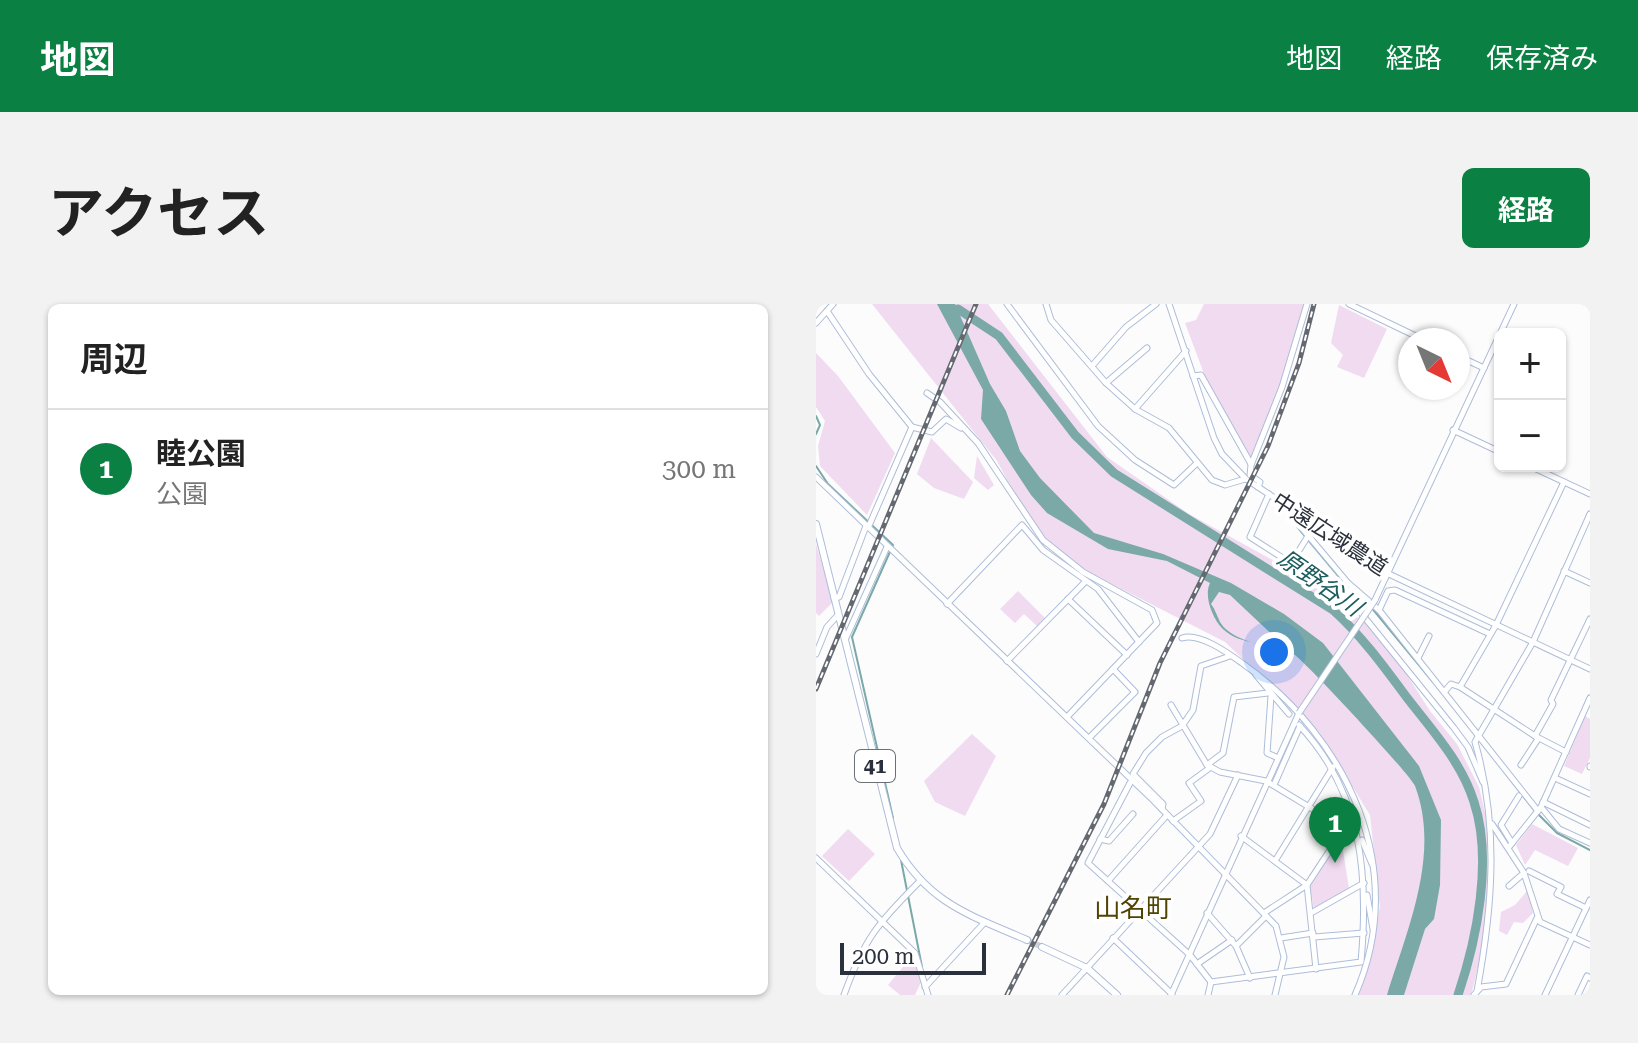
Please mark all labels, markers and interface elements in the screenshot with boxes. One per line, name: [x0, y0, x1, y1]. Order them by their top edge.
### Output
text: 地図: [40, 38, 116, 82]
text: 地図: [1286, 42, 1342, 75]
text: 経路: [1386, 42, 1442, 75]
text: 保存済み: [1486, 42, 1598, 75]
button: 経路: [1462, 168, 1590, 248]
text: アクセス: [48, 181, 269, 247]
north arrow: [1398, 328, 1470, 400]
map controls: [1494, 328, 1566, 472]
button: +: [1494, 328, 1566, 400]
text: 周辺: [80, 339, 148, 379]
button: −: [1494, 400, 1566, 472]
text: 睦公園: [156, 436, 246, 471]
text: 1: [99, 454, 113, 484]
text: 300 m: [662, 454, 736, 484]
text: 公園: [156, 479, 208, 509]
street label: 中遠広域農道: [1268, 488, 1392, 580]
water label: 原野谷川: [1273, 544, 1370, 624]
your location: [1254, 632, 1294, 672]
road number: 41: [855, 750, 895, 782]
pin: 1: [1309, 797, 1361, 863]
district label: 山名町: [1094, 893, 1172, 923]
scale bar: [840, 939, 986, 975]
text: 200 m: [852, 944, 915, 969]

